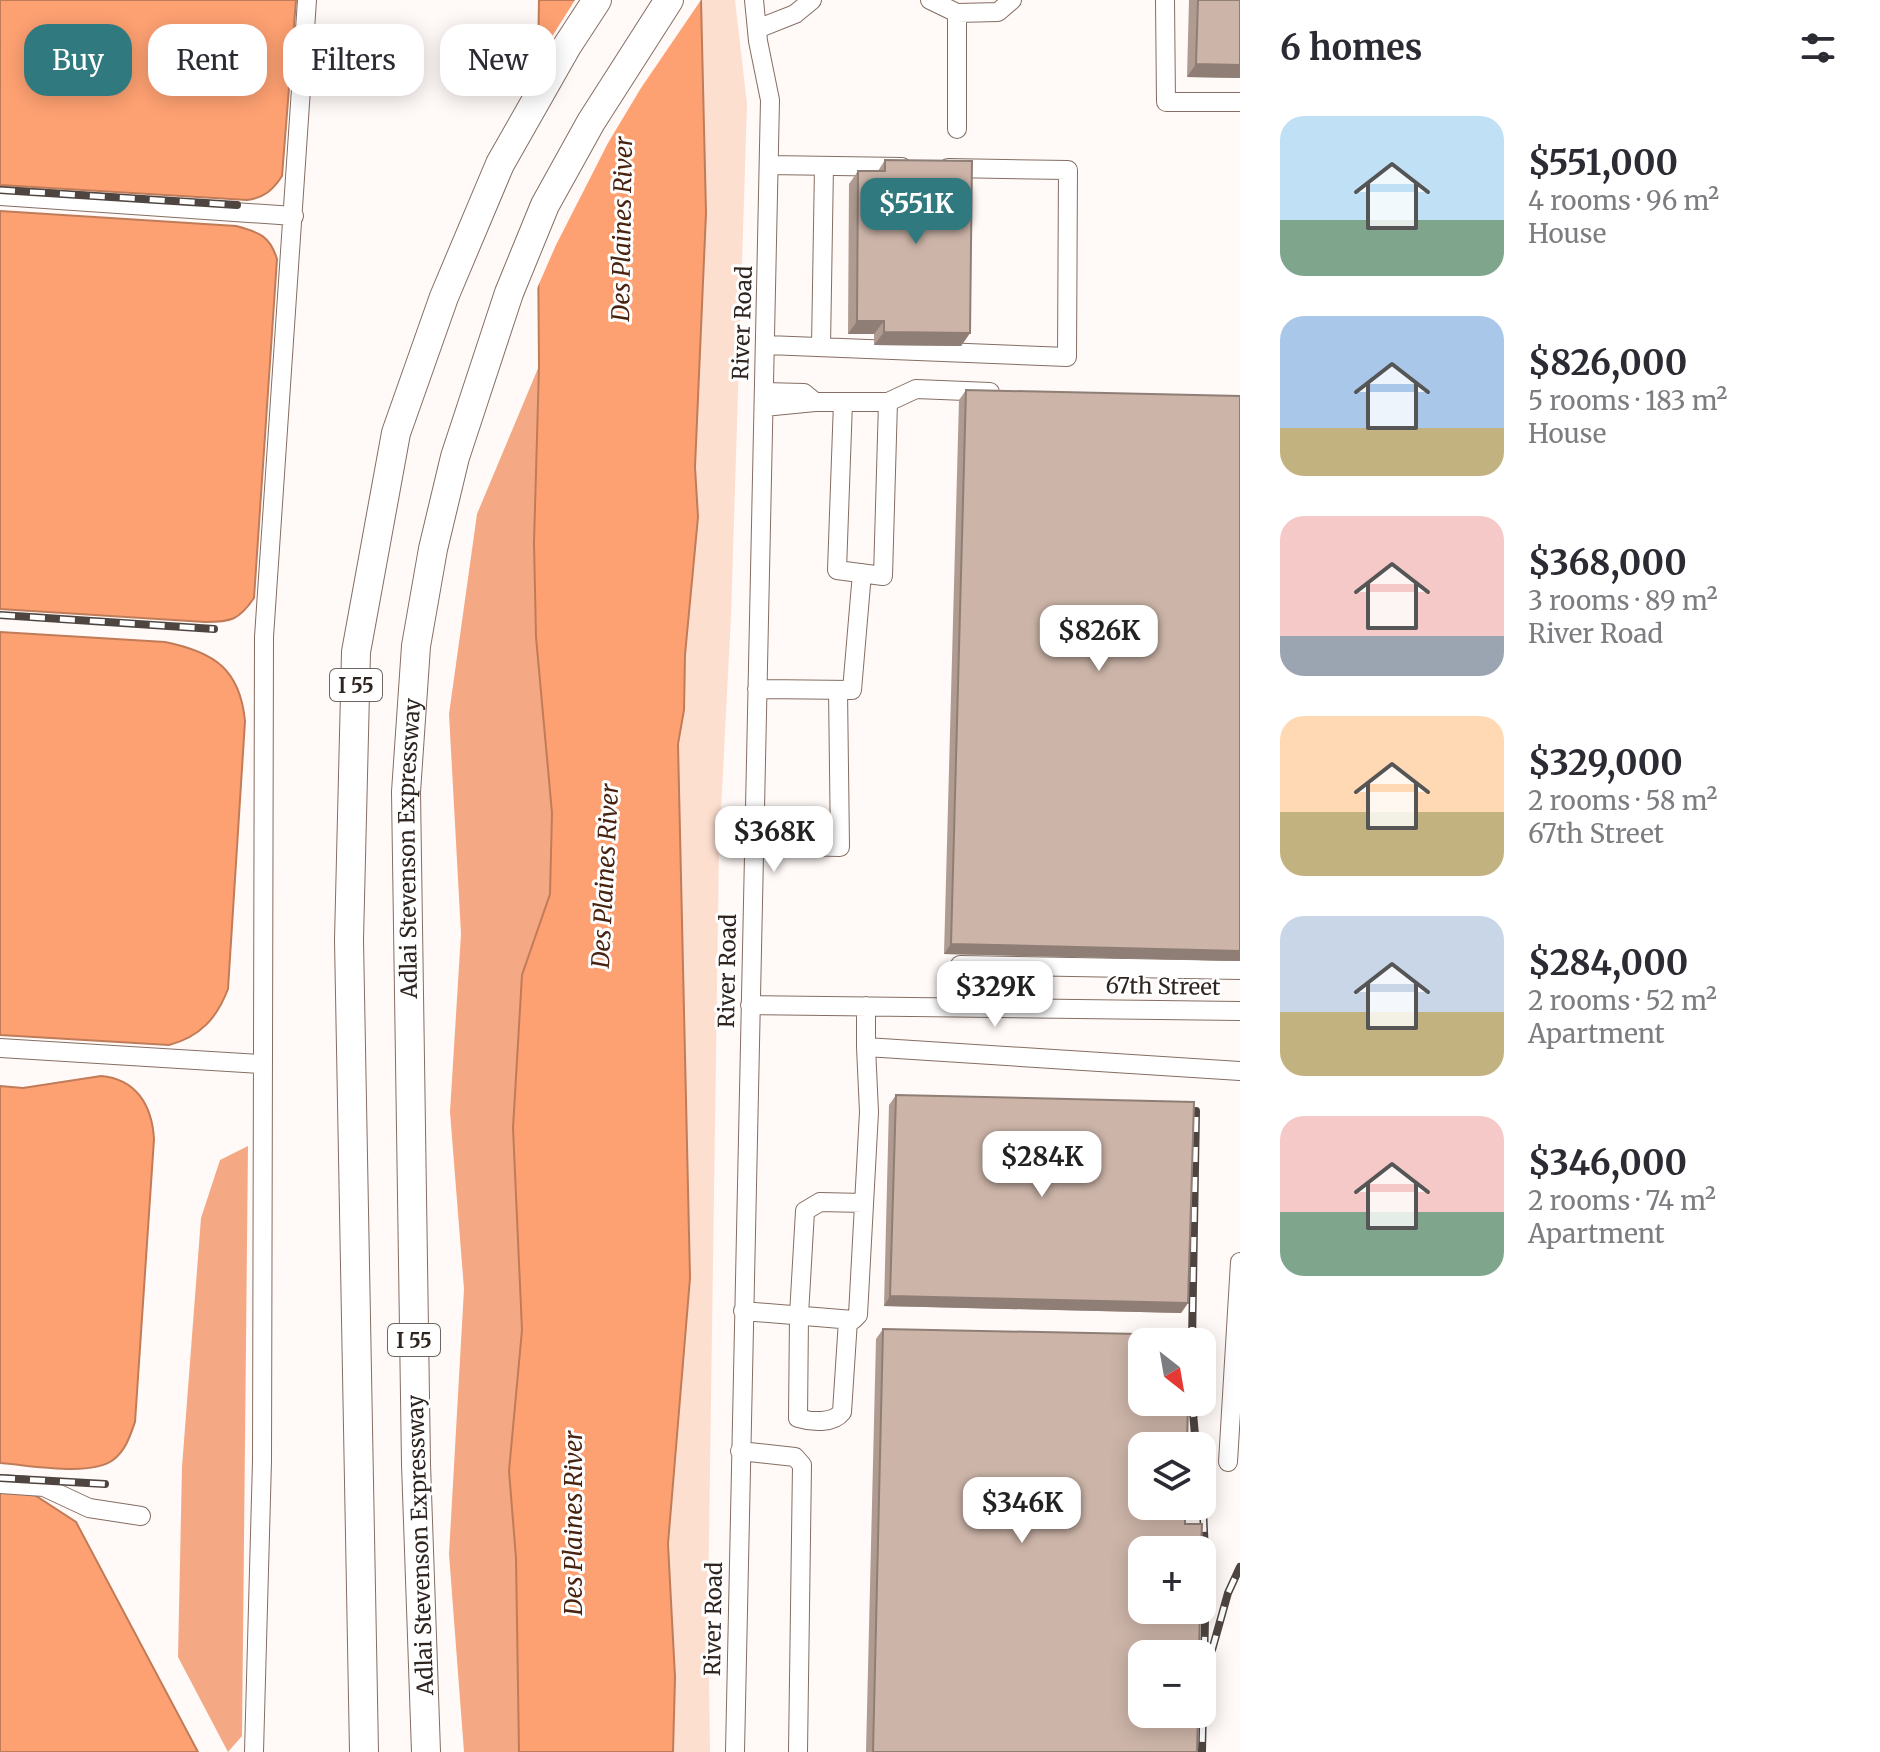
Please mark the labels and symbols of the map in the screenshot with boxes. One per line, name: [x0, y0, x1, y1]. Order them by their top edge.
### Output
water label: Des Plaines River: [605, 135, 639, 323]
pin: $551K: [860, 178, 972, 246]
street label: River Road: [726, 265, 758, 381]
pin: $826K: [1043, 605, 1155, 673]
road number: I 55: [330, 669, 382, 701]
street label: Adlai Stevenson Expressway: [392, 697, 426, 1000]
water label: Des Plaines River: [585, 781, 625, 970]
pin: $368K: [718, 806, 830, 874]
street label: River Road: [712, 914, 742, 1028]
pin: $329K: [939, 961, 1051, 1029]
street label: 67th Street: [1105, 971, 1221, 1001]
pin: $284K: [986, 1131, 1098, 1199]
road number: I 55: [388, 1324, 440, 1356]
north arrow: [1128, 1328, 1216, 1416]
street label: Adlai Stevenson Expressway: [401, 1394, 439, 1697]
water label: Des Plaines River: [558, 1429, 589, 1617]
pin: $346K: [966, 1477, 1078, 1545]
street label: River Road: [698, 1562, 728, 1676]

